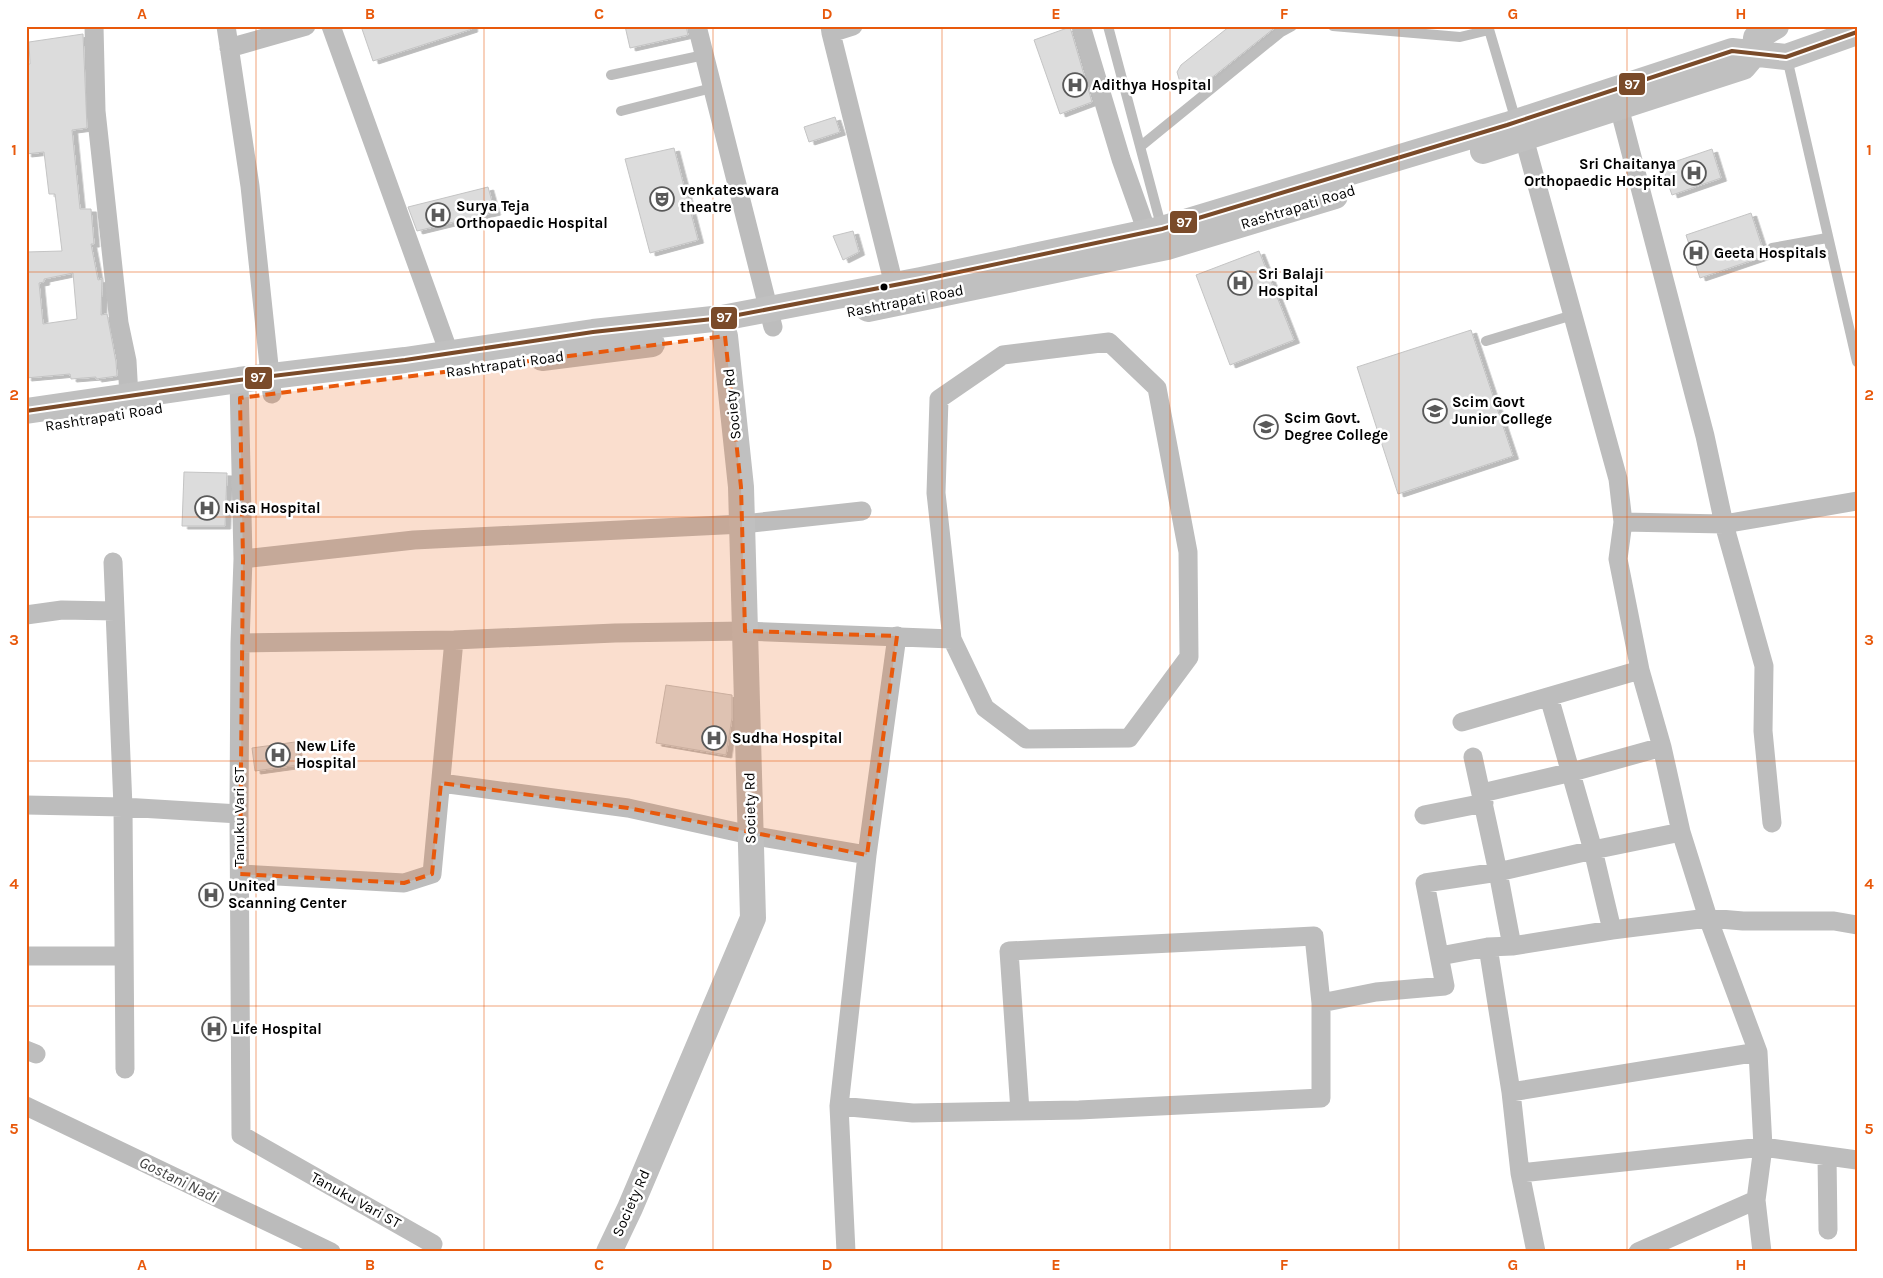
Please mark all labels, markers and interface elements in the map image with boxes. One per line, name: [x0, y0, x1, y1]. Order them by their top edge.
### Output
text: A: [137, 4, 147, 23]
text: B: [365, 4, 375, 23]
text: C: [594, 4, 604, 23]
text: D: [822, 4, 833, 23]
text: E: [1051, 4, 1061, 23]
text: F: [1280, 4, 1289, 23]
text: G: [1508, 4, 1518, 23]
text: H: [1735, 4, 1747, 23]
hospital icon: Adithya Hospital: [1062, 72, 1088, 98]
line badge: 97: [1618, 72, 1646, 96]
place label: Adithya Hospital: [1092, 76, 1211, 94]
text: 97: [1624, 76, 1640, 93]
text: 1: [11, 140, 17, 159]
text: 1: [1866, 140, 1872, 159]
place label: Sri Chaitanya Orthopaedic Hospital: [1524, 155, 1676, 190]
hospital icon: Sri Chaitanya Orthopaedic Hospital: [1681, 160, 1707, 186]
place label: venkateswara theatre: [680, 181, 779, 216]
street label: Rashtrapati Road: [1238, 181, 1358, 233]
theatre icon: venkateswara theatre: [649, 186, 675, 212]
place label: Surya Teja Orthopaedic Hospital: [456, 197, 608, 232]
hospital icon: Surya Teja Orthopaedic Hospital: [425, 202, 451, 228]
line badge: 97: [1169, 210, 1198, 234]
text: 97: [1176, 214, 1192, 231]
hospital icon: Geeta Hospitals: [1683, 240, 1709, 266]
place label: Geeta Hospitals: [1714, 244, 1827, 262]
place label: Sri Balaji Hospital: [1258, 265, 1324, 300]
hospital icon: Sri Balaji Hospital: [1227, 270, 1253, 296]
street label: Rashtrapati Road: [845, 281, 965, 321]
unlabelled marker: [879, 282, 889, 292]
line badge: 97: [710, 306, 738, 330]
text: 97: [716, 309, 732, 326]
street label: Rashtrapati Road: [445, 347, 565, 381]
line badge: 97: [244, 366, 273, 390]
street label: Society Rd: [719, 368, 745, 440]
text: 97: [250, 369, 266, 386]
text: 2: [9, 385, 19, 404]
text: 2: [1864, 385, 1874, 404]
place label: Scim Govt Junior College: [1452, 393, 1552, 428]
school or university icon: Scim Govt Junior College: [1422, 398, 1448, 424]
street label: Rashtrapati Road: [44, 399, 164, 435]
place label: Scim Govt. Degree College: [1284, 409, 1388, 444]
school or university icon: Scim Govt. Degree College: [1253, 414, 1279, 440]
hospital icon: Nisa Hospital: [194, 495, 220, 521]
place label: Nisa Hospital: [224, 499, 320, 517]
text: 3: [9, 630, 19, 649]
text: 3: [1864, 630, 1874, 649]
hospital icon: Sudha Hospital: [701, 725, 727, 751]
place label: Sudha Hospital: [732, 729, 842, 747]
place label: New Life Hospital: [296, 737, 356, 772]
hospital icon: New Life Hospital: [265, 742, 291, 768]
street label: Tanuku Vari ST: [230, 767, 248, 867]
street label: Society Rd: [740, 772, 760, 844]
text: 4: [9, 874, 19, 893]
text: 4: [1864, 874, 1874, 893]
place label: United Scanning Center: [228, 877, 346, 912]
hospital icon: United Scanning Center: [198, 882, 224, 908]
hospital icon: Life Hospital: [201, 1016, 227, 1042]
place label: Life Hospital: [232, 1020, 322, 1038]
text: 5: [9, 1119, 19, 1138]
text: 5: [1864, 1119, 1874, 1138]
water label: Gostani Nadi: [136, 1152, 221, 1207]
street label: Society Rd: [608, 1167, 654, 1239]
street label: Tanuku Vari ST: [308, 1168, 404, 1232]
text: A: [137, 1255, 147, 1274]
text: B: [365, 1255, 375, 1274]
text: C: [594, 1255, 604, 1274]
text: D: [822, 1255, 833, 1274]
text: E: [1051, 1255, 1061, 1274]
text: F: [1280, 1255, 1289, 1274]
text: G: [1508, 1255, 1518, 1274]
text: H: [1735, 1255, 1747, 1274]

